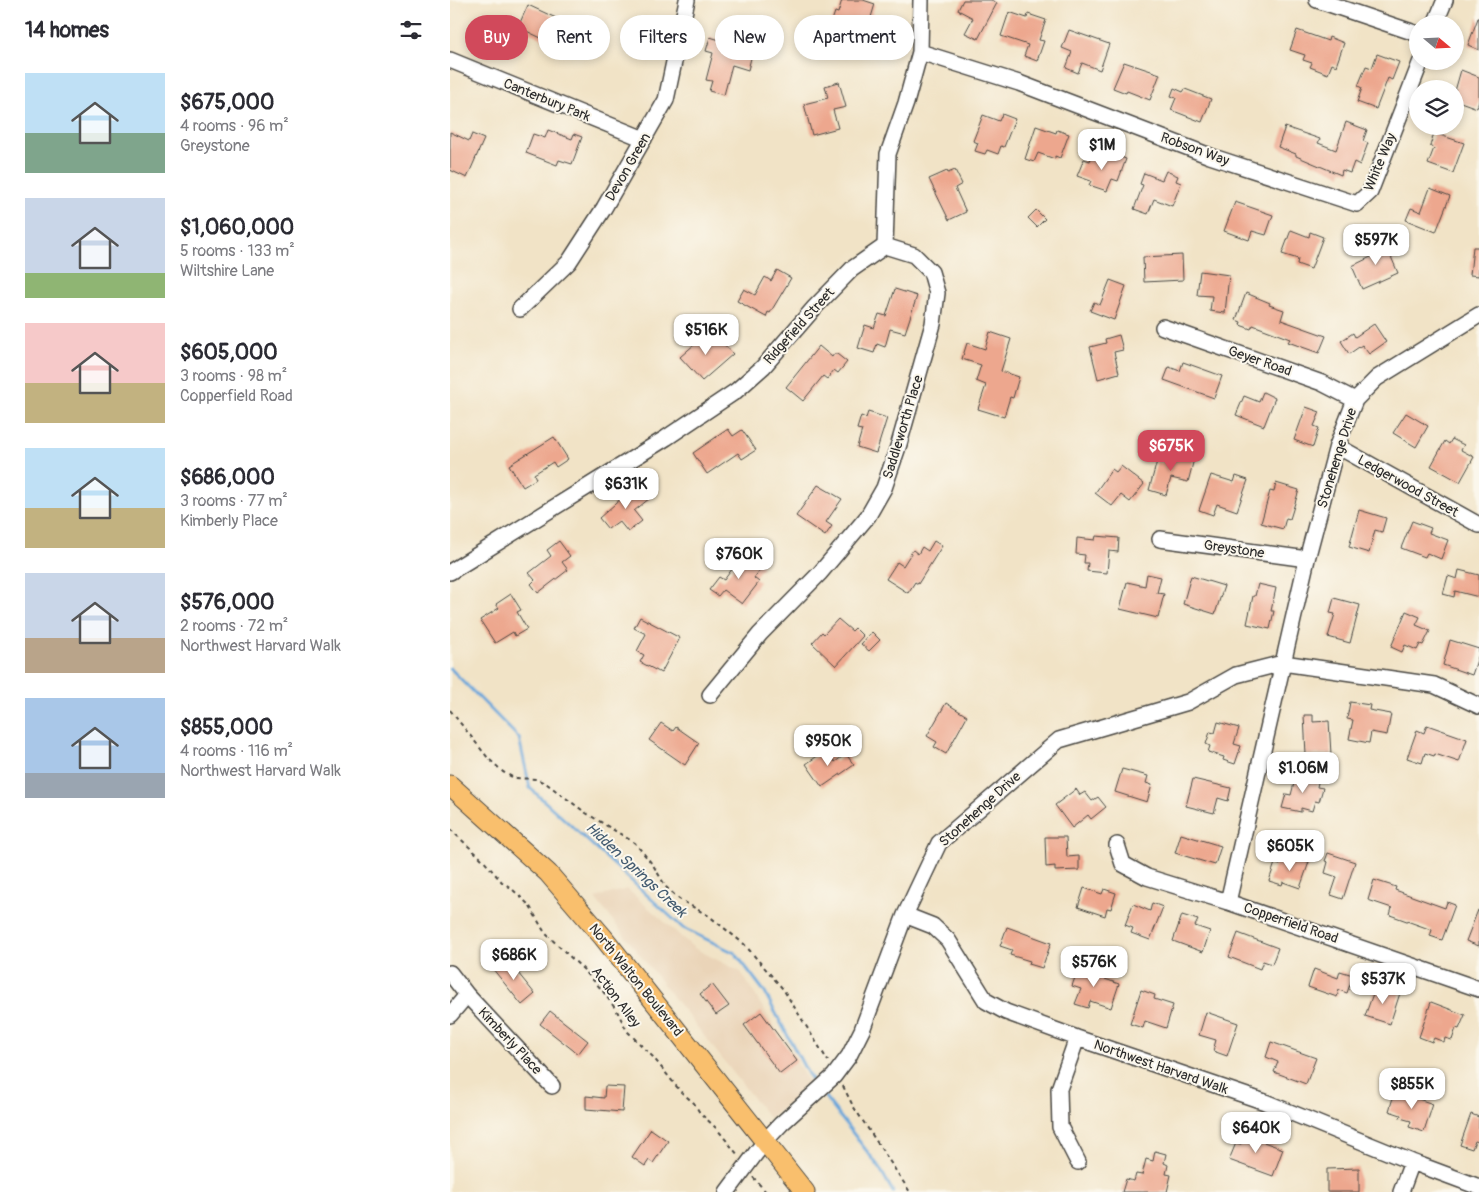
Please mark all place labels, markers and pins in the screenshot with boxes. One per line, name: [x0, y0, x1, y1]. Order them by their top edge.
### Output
pin: $1M: [1078, 128, 1126, 171]
pin: $597K: [1341, 224, 1411, 266]
pin: $516K: [671, 314, 741, 356]
pin: $675K: [1136, 430, 1206, 472]
pin: $631K: [591, 468, 661, 510]
pin: $760K: [704, 538, 774, 580]
pin: $950K: [793, 724, 863, 767]
pin: $1.06M: [1262, 752, 1344, 794]
pin: $605K: [1255, 830, 1325, 872]
pin: $686K: [479, 938, 549, 981]
pin: $576K: [1059, 946, 1129, 988]
pin: $537K: [1348, 962, 1418, 1005]
pin: $855K: [1377, 1068, 1447, 1110]
pin: $640K: [1221, 1112, 1291, 1154]

